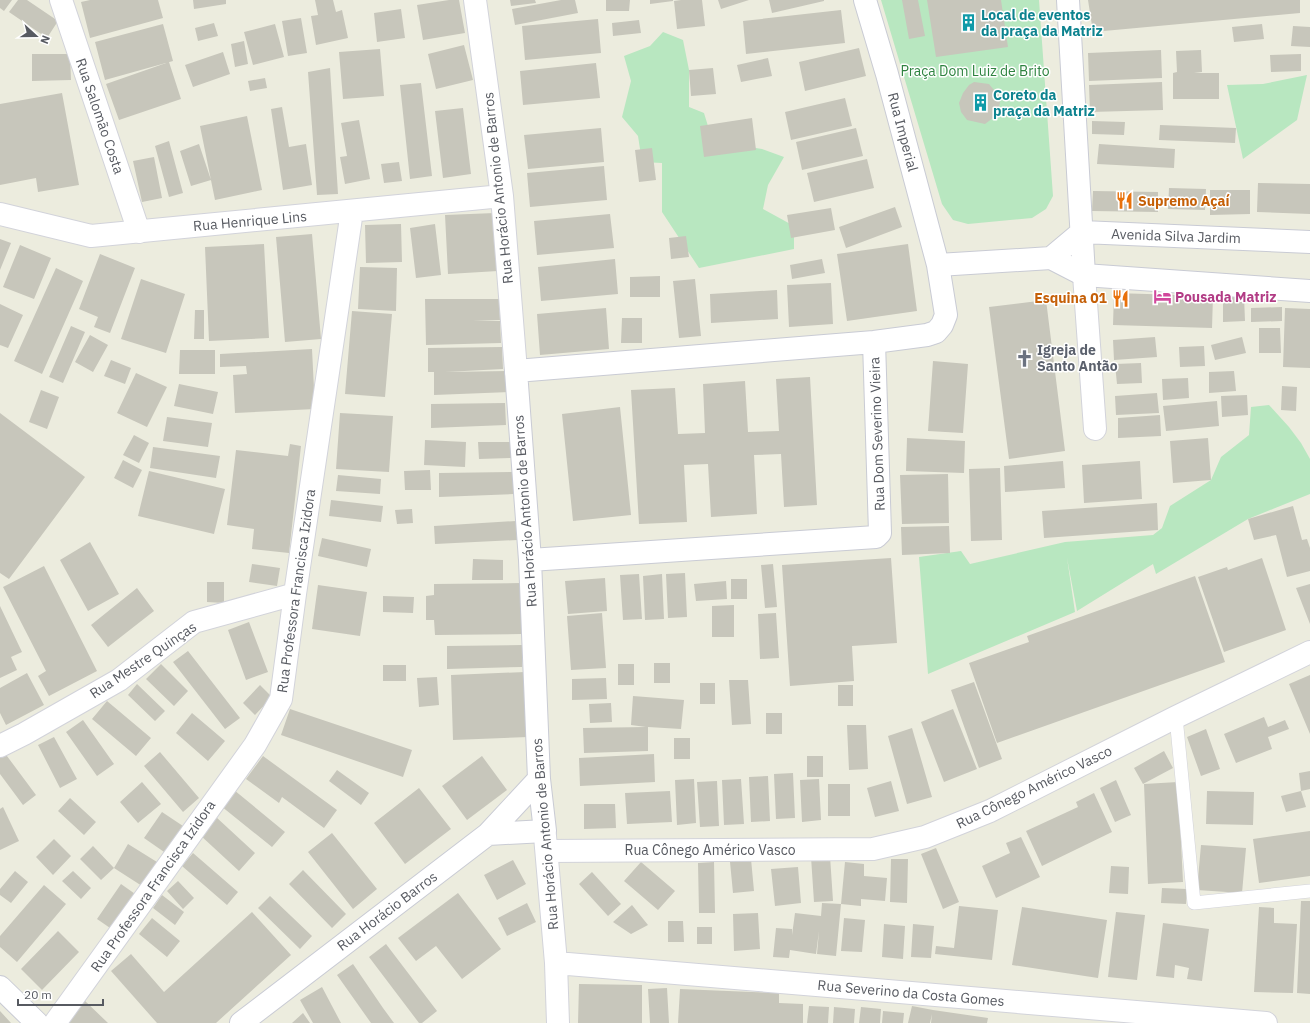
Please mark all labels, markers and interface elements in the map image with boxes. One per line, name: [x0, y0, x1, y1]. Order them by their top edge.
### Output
place label: Local de eventos da praça da Matriz: [981, 6, 1103, 40]
building icon: Local de eventos da praça da Matriz: [958, 13, 978, 33]
north arrow: [16, 16, 56, 56]
text: N: [37, 33, 53, 46]
street label: Rua Salomão Costa: [72, 56, 128, 177]
park label: Praça Dom Luiz de Brito: [900, 62, 1050, 80]
place label: Coreto da praça da Matriz: [993, 86, 1095, 120]
street label: Rua Imperial: [884, 90, 922, 174]
street label: Rua Horácio Antonio de Barros: [479, 91, 517, 285]
building icon: Coreto da praça da Matriz: [970, 93, 990, 113]
restaurant icon: Supremo Açaí: [1115, 191, 1135, 211]
place label: Supremo Açaí: [1138, 192, 1231, 210]
street label: Rua Henrique Lins: [192, 207, 308, 235]
street label: Avenida Silva Jardim: [1111, 225, 1241, 247]
hotel icon: Pousada Matriz: [1152, 287, 1172, 307]
restaurant icon: Esquina 01: [1110, 288, 1130, 308]
place label: Pousada Matriz: [1175, 288, 1277, 306]
place label: Esquina 01: [1034, 289, 1108, 307]
place label: Igreja de Santo Antão: [1037, 341, 1118, 375]
church icon: Igreja de Santo Antão: [1014, 348, 1034, 368]
street label: Rua Dom Severino Vieira: [865, 356, 889, 511]
street label: Rua Horácio Antonio de Barros: [509, 414, 541, 608]
street label: Rua Professora Francisca Izidora: [273, 487, 319, 694]
street label: Rua Mestre Quinças: [86, 617, 200, 702]
street label: Rua Horácio Antonio de Barros: [528, 737, 562, 931]
street label: Rua Cônego Américo Vasco: [953, 741, 1115, 833]
street label: Rua Professora Francisca Izidora: [87, 796, 220, 975]
street label: Rua Cônego Américo Vasco: [624, 841, 796, 859]
street label: Rua Horácio Barros: [333, 867, 441, 955]
street label: Rua Severino da Costa Gomes: [817, 976, 1005, 1010]
scale bar: [18, 981, 103, 1007]
text: 20 m: [24, 987, 52, 1002]

